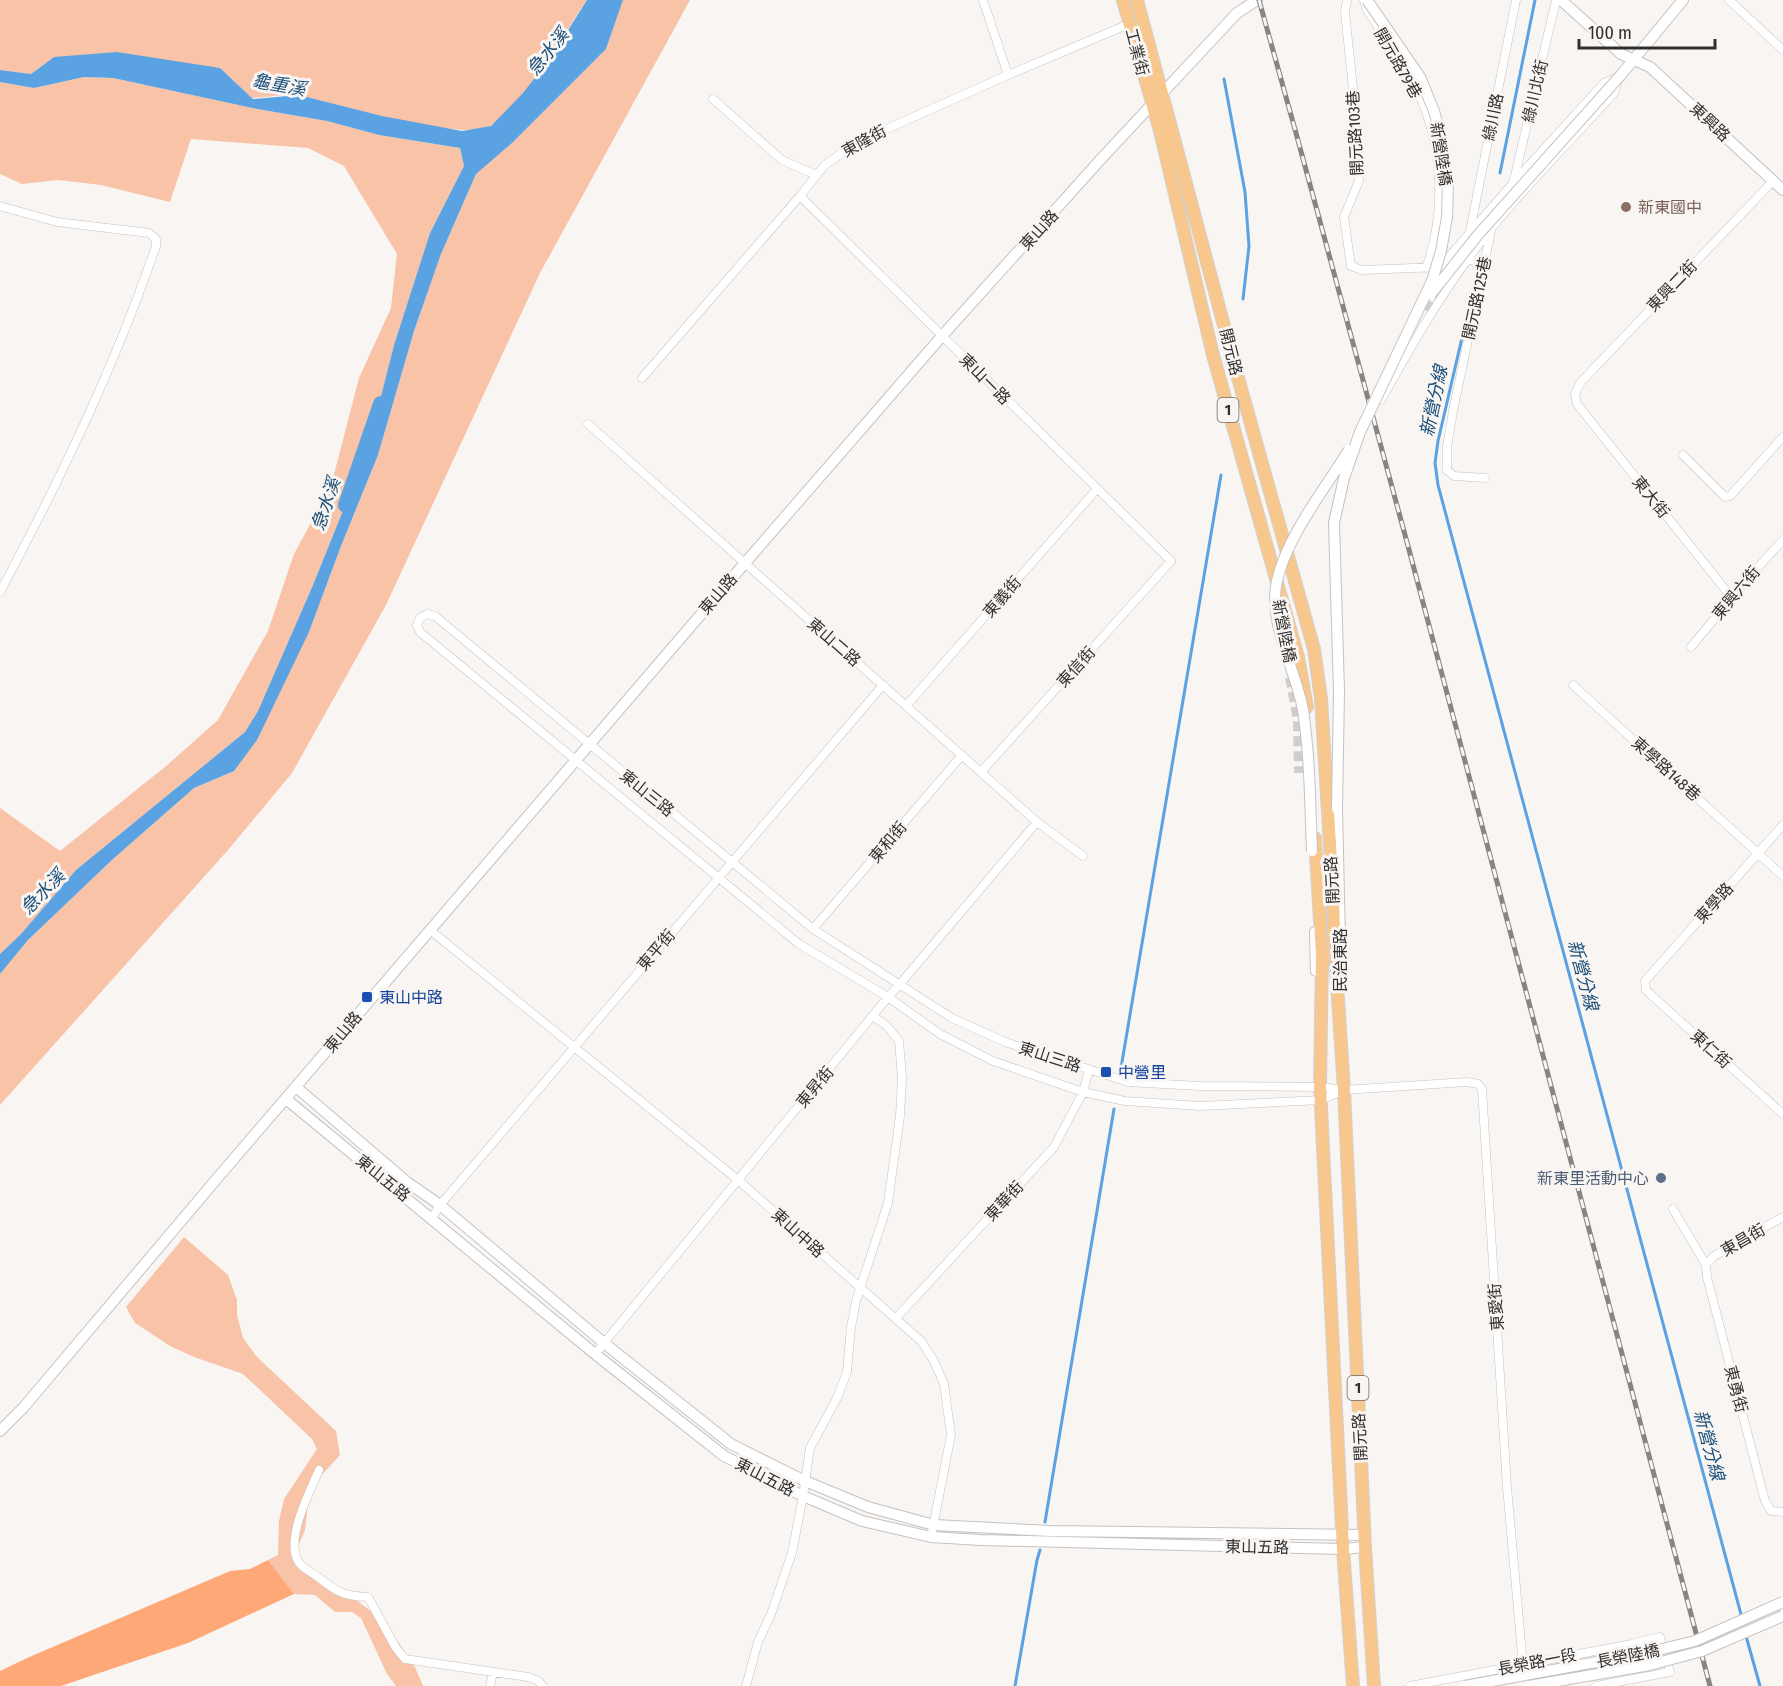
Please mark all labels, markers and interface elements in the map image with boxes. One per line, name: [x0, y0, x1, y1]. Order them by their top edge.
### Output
scale bar: [1579, 12, 1716, 50]
water label: 急水溪: [522, 22, 575, 80]
text: 100 m: [1588, 22, 1632, 44]
street label: 開元路79巷: [1370, 24, 1426, 102]
street label: 工業街: [1122, 26, 1152, 78]
street label: 綠川北街: [1519, 58, 1551, 124]
water label: 龜重溪: [251, 69, 310, 101]
street label: 開元路103巷: [1343, 90, 1367, 176]
street label: 綠川路: [1479, 92, 1507, 142]
street label: 東興路: [1686, 99, 1734, 145]
street label: 東隆街: [838, 121, 890, 161]
street label: 新營陸橋: [1427, 121, 1455, 187]
place label: 新東國中: [1638, 198, 1702, 217]
marker: 新東國中: [1619, 200, 1633, 214]
street label: 東山路: [1016, 206, 1062, 254]
street label: 開元路125巷: [1459, 255, 1495, 341]
street label: 東興二街: [1643, 256, 1701, 316]
street label: 開元路: [1216, 326, 1246, 378]
street label: 東山一路: [956, 350, 1014, 408]
water label: 新營分線: [1416, 362, 1453, 439]
road number: 1: [1218, 398, 1238, 422]
water label: 急水溪: [307, 472, 346, 533]
street label: 東大街: [1629, 472, 1673, 522]
street label: 東興六街: [1708, 562, 1764, 624]
street label: 東山路: [695, 570, 741, 618]
street label: 東義街: [979, 573, 1025, 621]
street label: 新營陸橋: [1269, 598, 1299, 664]
street label: 東山二路: [804, 614, 864, 670]
street label: 東信街: [1053, 643, 1099, 691]
street label: 東學路148巷: [1628, 733, 1704, 805]
street label: 東山三路: [616, 765, 678, 821]
street label: 東和街: [865, 818, 911, 866]
street label: 開元路: [1321, 856, 1343, 904]
water label: 急水溪: [16, 863, 72, 919]
street label: 東學路: [1691, 879, 1737, 927]
street label: 東平街: [633, 926, 679, 974]
street label: 民治東路: [1331, 928, 1350, 992]
water label: 新營分線: [1563, 937, 1603, 1015]
place label: 東山中路: [379, 988, 443, 1007]
marker: 東山中路: [360, 990, 374, 1004]
street label: 東山路: [320, 1008, 366, 1056]
street label: 東仁街: [1687, 1026, 1735, 1072]
street label: 東山三路: [1017, 1038, 1083, 1076]
street label: 東昇街: [792, 1063, 838, 1111]
place label: 中營里: [1118, 1063, 1166, 1082]
marker: 中營里: [1099, 1065, 1113, 1079]
street label: 東山五路: [352, 1150, 414, 1206]
place label: 新東里活動中心: [1537, 1169, 1649, 1188]
marker: 新東里活動中心: [1654, 1171, 1668, 1185]
street label: 東華街: [981, 1177, 1027, 1225]
street label: 東山中路: [768, 1205, 828, 1261]
street label: 東昌街: [1717, 1220, 1769, 1260]
street label: 東愛街: [1485, 1282, 1507, 1332]
street label: 東勇街: [1721, 1363, 1751, 1415]
road number: 1: [1348, 1376, 1368, 1400]
water label: 新營分線: [1689, 1407, 1729, 1485]
street label: 開元路: [1349, 1413, 1371, 1461]
street label: 東山五路: [732, 1454, 798, 1500]
street label: 東山五路: [1225, 1537, 1289, 1557]
street label: 長榮陸橋: [1595, 1641, 1661, 1671]
street label: 長榮路一段: [1496, 1645, 1578, 1679]

